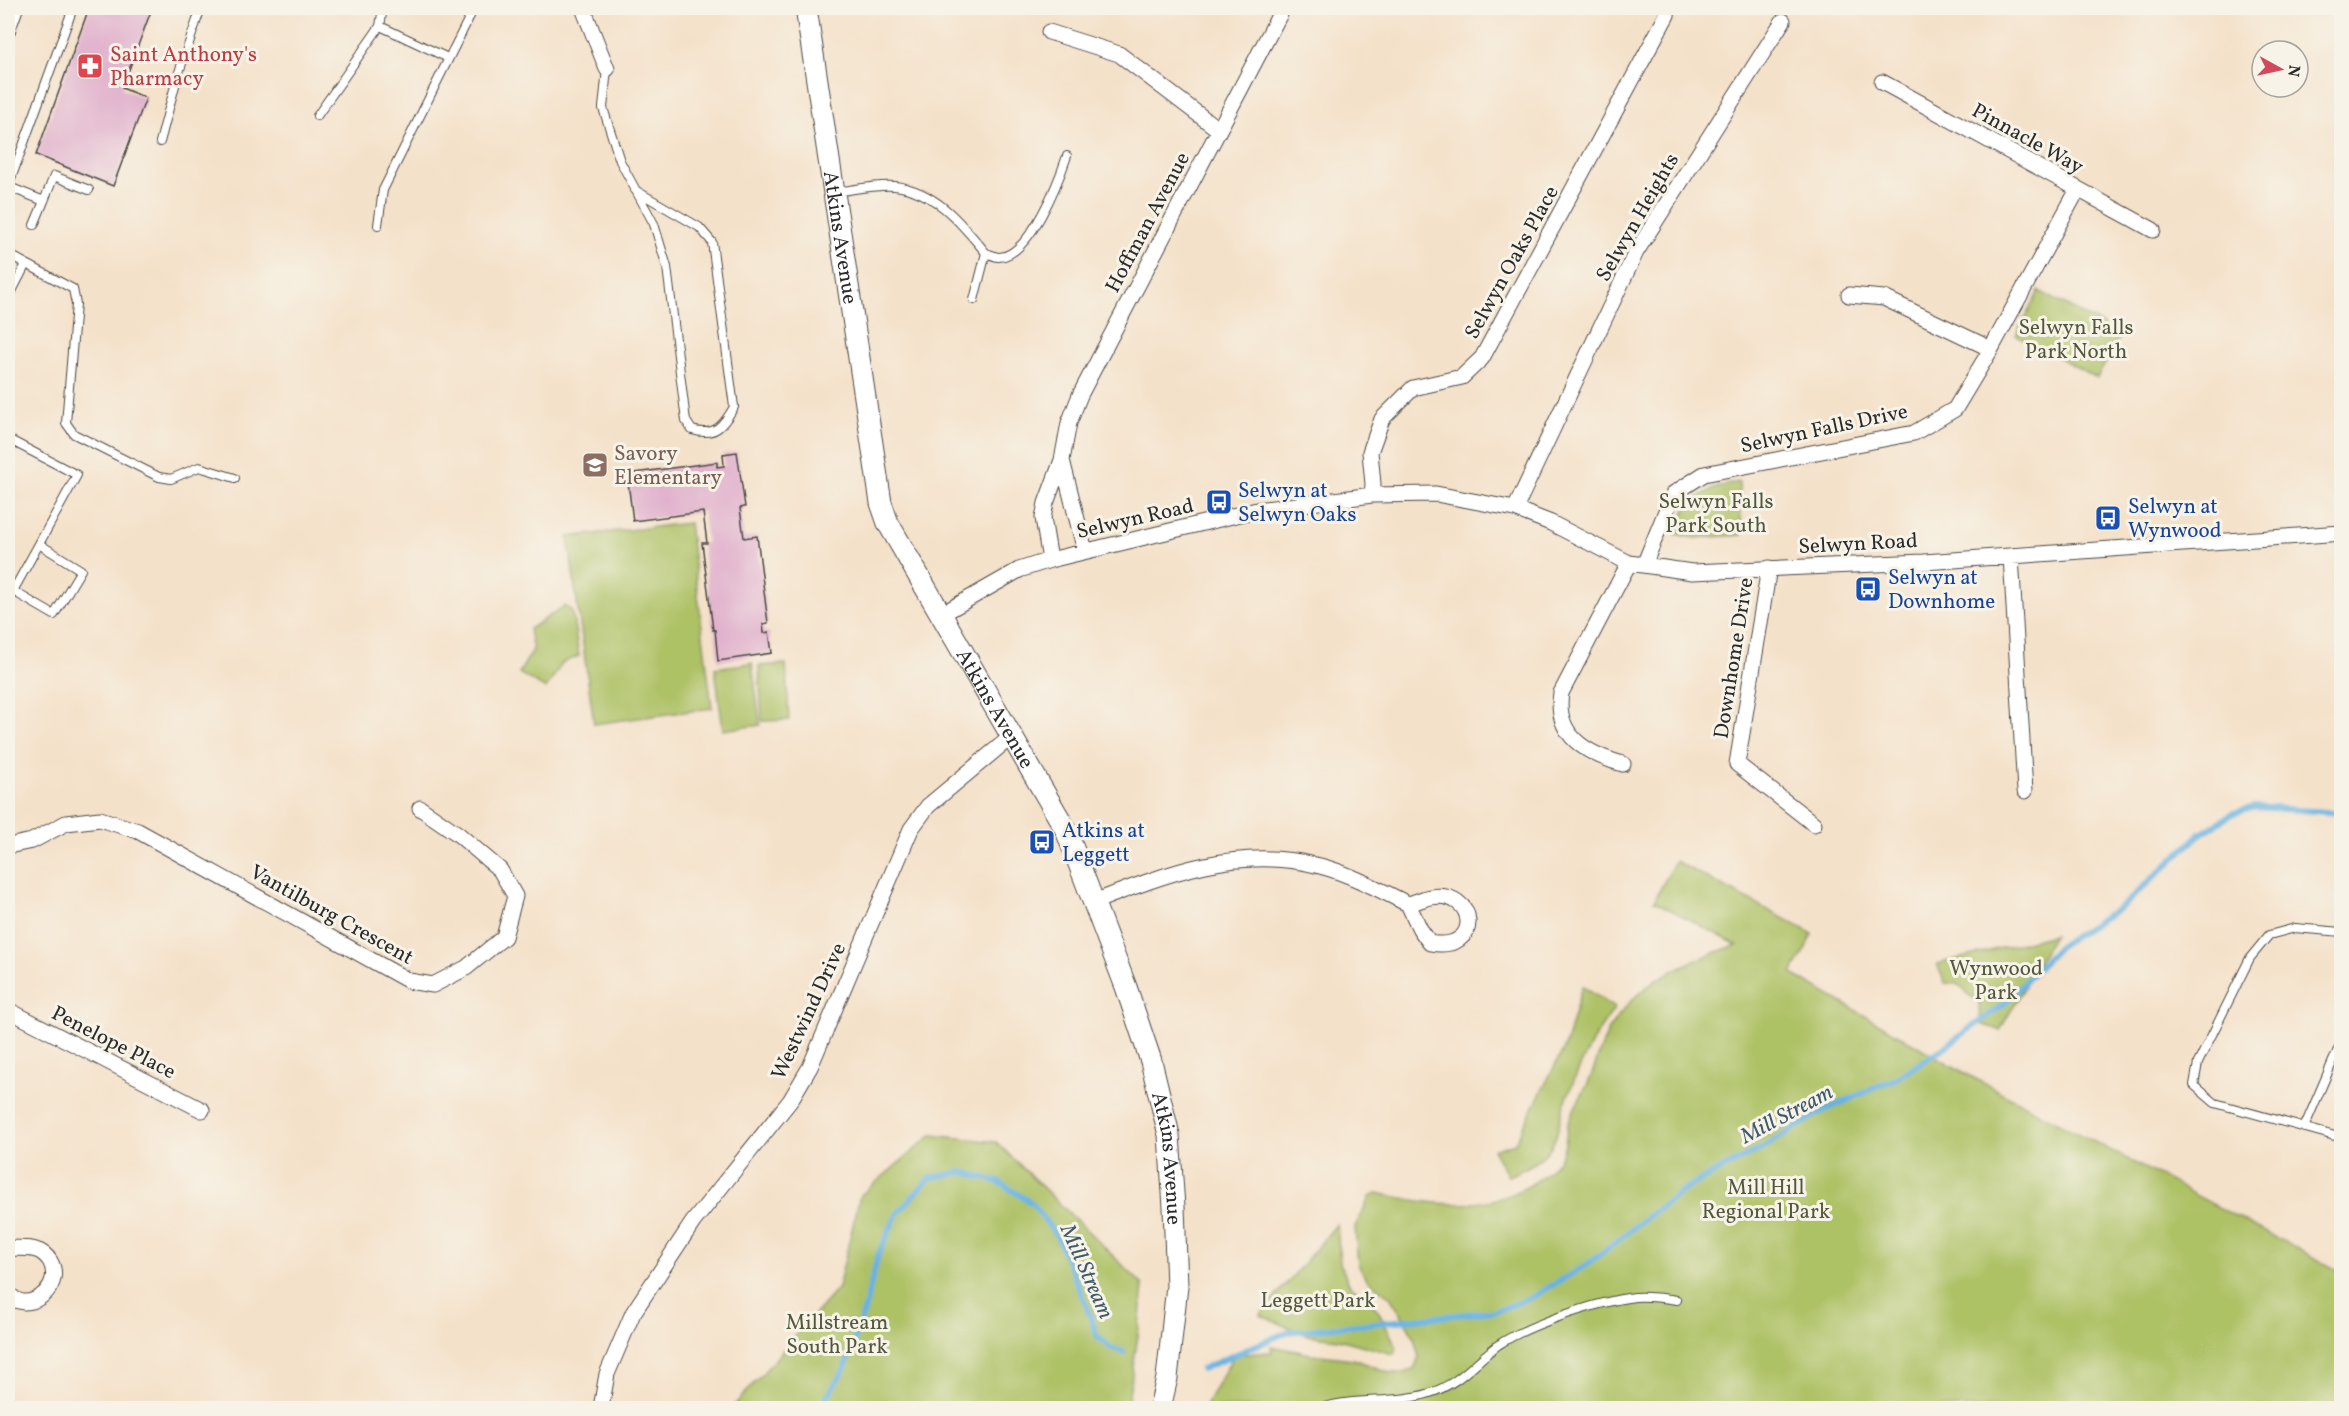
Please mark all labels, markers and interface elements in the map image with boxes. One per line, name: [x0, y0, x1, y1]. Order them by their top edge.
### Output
north arrow: [2250, 39, 2310, 99]
place label: Saint Anthony's Pharmacy: [110, 41, 257, 94]
pharmacy icon: Saint Anthony's Pharmacy: [75, 51, 105, 81]
text: N: [2281, 64, 2305, 78]
street label: Pinnacle Way: [1966, 97, 2089, 182]
street label: Hoffman Avenue: [1099, 147, 1198, 298]
street label: Selwyn Heights: [1590, 148, 1687, 287]
street label: Atkins Avenue: [815, 169, 864, 306]
street label: Selwyn Oaks Place: [1458, 181, 1566, 344]
park label: Selwyn Falls Park North: [2019, 314, 2133, 367]
street label: Selwyn Falls Drive: [1738, 398, 1911, 461]
place label: Savory Elementary: [614, 440, 723, 493]
school or university icon: Savory Elementary: [580, 450, 610, 480]
place label: Selwyn at Selwyn Oaks: [1238, 477, 1356, 530]
bus stop icon: Selwyn at Selwyn Oaks: [1204, 487, 1234, 517]
park label: Selwyn Falls Park South: [1659, 488, 1773, 541]
street label: Selwyn Road: [1074, 492, 1197, 547]
place label: Selwyn at Wynwood: [2128, 493, 2222, 546]
bus stop icon: Selwyn at Wynwood: [2093, 503, 2123, 533]
street label: Selwyn Road: [1798, 527, 1919, 562]
place label: Selwyn at Downhome: [1888, 564, 1995, 617]
bus stop icon: Selwyn at Downhome: [1853, 574, 1883, 604]
street label: Downhome Drive: [1707, 576, 1762, 741]
street label: Atkins Avenue: [948, 644, 1040, 774]
place label: Atkins at Leggett: [1062, 817, 1145, 870]
bus stop icon: Atkins at Leggett: [1027, 827, 1057, 857]
street label: Vantilburg Crescent: [244, 858, 418, 972]
street label: Westwind Drive: [765, 938, 854, 1085]
park label: Wynwood Park: [1949, 955, 2043, 1008]
street label: Penelope Place: [46, 1000, 181, 1087]
water label: Mill Stream: [1734, 1078, 1839, 1153]
street label: Atkins Avenue: [1143, 1089, 1188, 1225]
park label: Mill Hill Regional Park: [1702, 1174, 1831, 1227]
water label: Mill Stream: [1051, 1219, 1120, 1324]
park label: Leggett Park: [1261, 1287, 1376, 1316]
park label: Millstream South Park: [786, 1309, 888, 1362]

